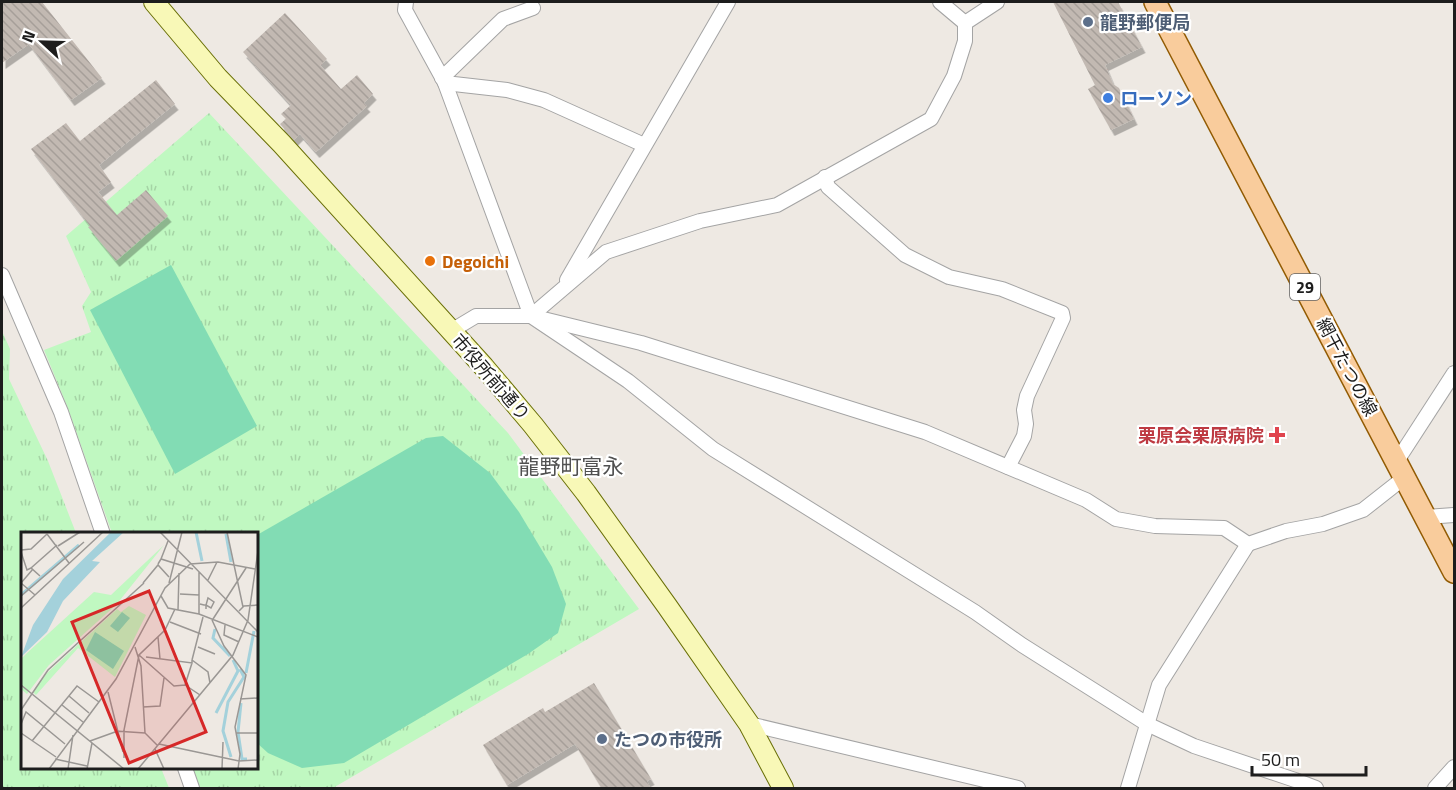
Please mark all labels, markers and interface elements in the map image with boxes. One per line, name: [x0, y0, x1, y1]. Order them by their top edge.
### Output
place label: 龍野郵便局: [1100, 9, 1190, 36]
north arrow: [12, 12, 72, 72]
marker: 龍野郵便局: [1081, 15, 1095, 29]
text: N: [15, 27, 41, 46]
place label: ローソン: [1120, 85, 1192, 112]
marker: ローソン: [1101, 91, 1115, 105]
place label: Degoichi: [442, 248, 509, 275]
marker: Degoichi: [423, 254, 437, 268]
road number: 29: [1290, 274, 1320, 300]
street label: 網干たつの線: [1310, 313, 1384, 421]
street label: 市役所前通り: [445, 327, 537, 427]
place label: 栗原会栗原病院: [1138, 422, 1264, 449]
marker: 栗原会栗原病院: [1268, 426, 1286, 444]
district label: 龍野町富永: [519, 450, 624, 482]
inset map: [21, 532, 258, 769]
place label: たつの市役所: [614, 726, 722, 753]
marker: たつの市役所: [595, 732, 609, 746]
scale bar: [1252, 739, 1366, 777]
text: 50 m: [1261, 746, 1300, 773]

